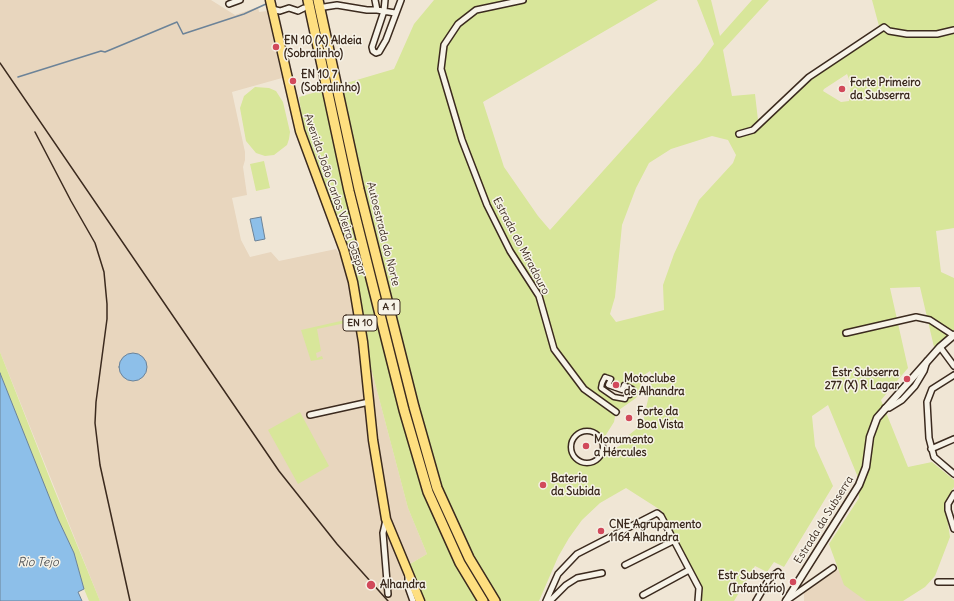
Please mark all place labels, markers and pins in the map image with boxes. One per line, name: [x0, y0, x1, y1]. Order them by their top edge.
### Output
place label: EN 10 (X) Aldeia (Sobralinho): [284, 34, 362, 60]
marker: EN 10 (X) Aldeia (Sobralinho): [271, 42, 281, 52]
place label: EN 10 7 (Sobralinho): [301, 68, 360, 94]
marker: EN 10 7 (Sobralinho): [288, 76, 298, 86]
place label: Forte Primeiro da Subserra: [850, 76, 921, 102]
marker: Forte Primeiro da Subserra: [837, 84, 847, 94]
place label: Estr Subserra 277 (X) R Lagar: [825, 366, 899, 392]
place label: Motoclube de Alhandra: [624, 372, 685, 398]
marker: Estr Subserra 277 (X) R Lagar: [902, 374, 912, 384]
marker: Motoclube de Alhandra: [611, 380, 621, 390]
place label: Forte da Boa Vista: [637, 405, 684, 431]
marker: Forte da Boa Vista: [624, 413, 634, 423]
place label: Monumento a Hércules: [594, 433, 653, 459]
marker: Monumento a Hércules: [581, 441, 591, 451]
place label: Bateria da Subida: [551, 472, 600, 498]
marker: Bateria da Subida: [538, 480, 548, 490]
place label: CNE Agrupamento 1164 Alhandra: [609, 518, 701, 544]
marker: CNE Agrupamento 1164 Alhandra: [596, 526, 606, 536]
place label: Estr Subserra (Infantário): [718, 569, 785, 595]
marker: Estr Subserra (Infantário): [788, 577, 798, 587]
place label: Alhandra: [380, 578, 426, 592]
marker: Alhandra: [365, 579, 377, 591]

